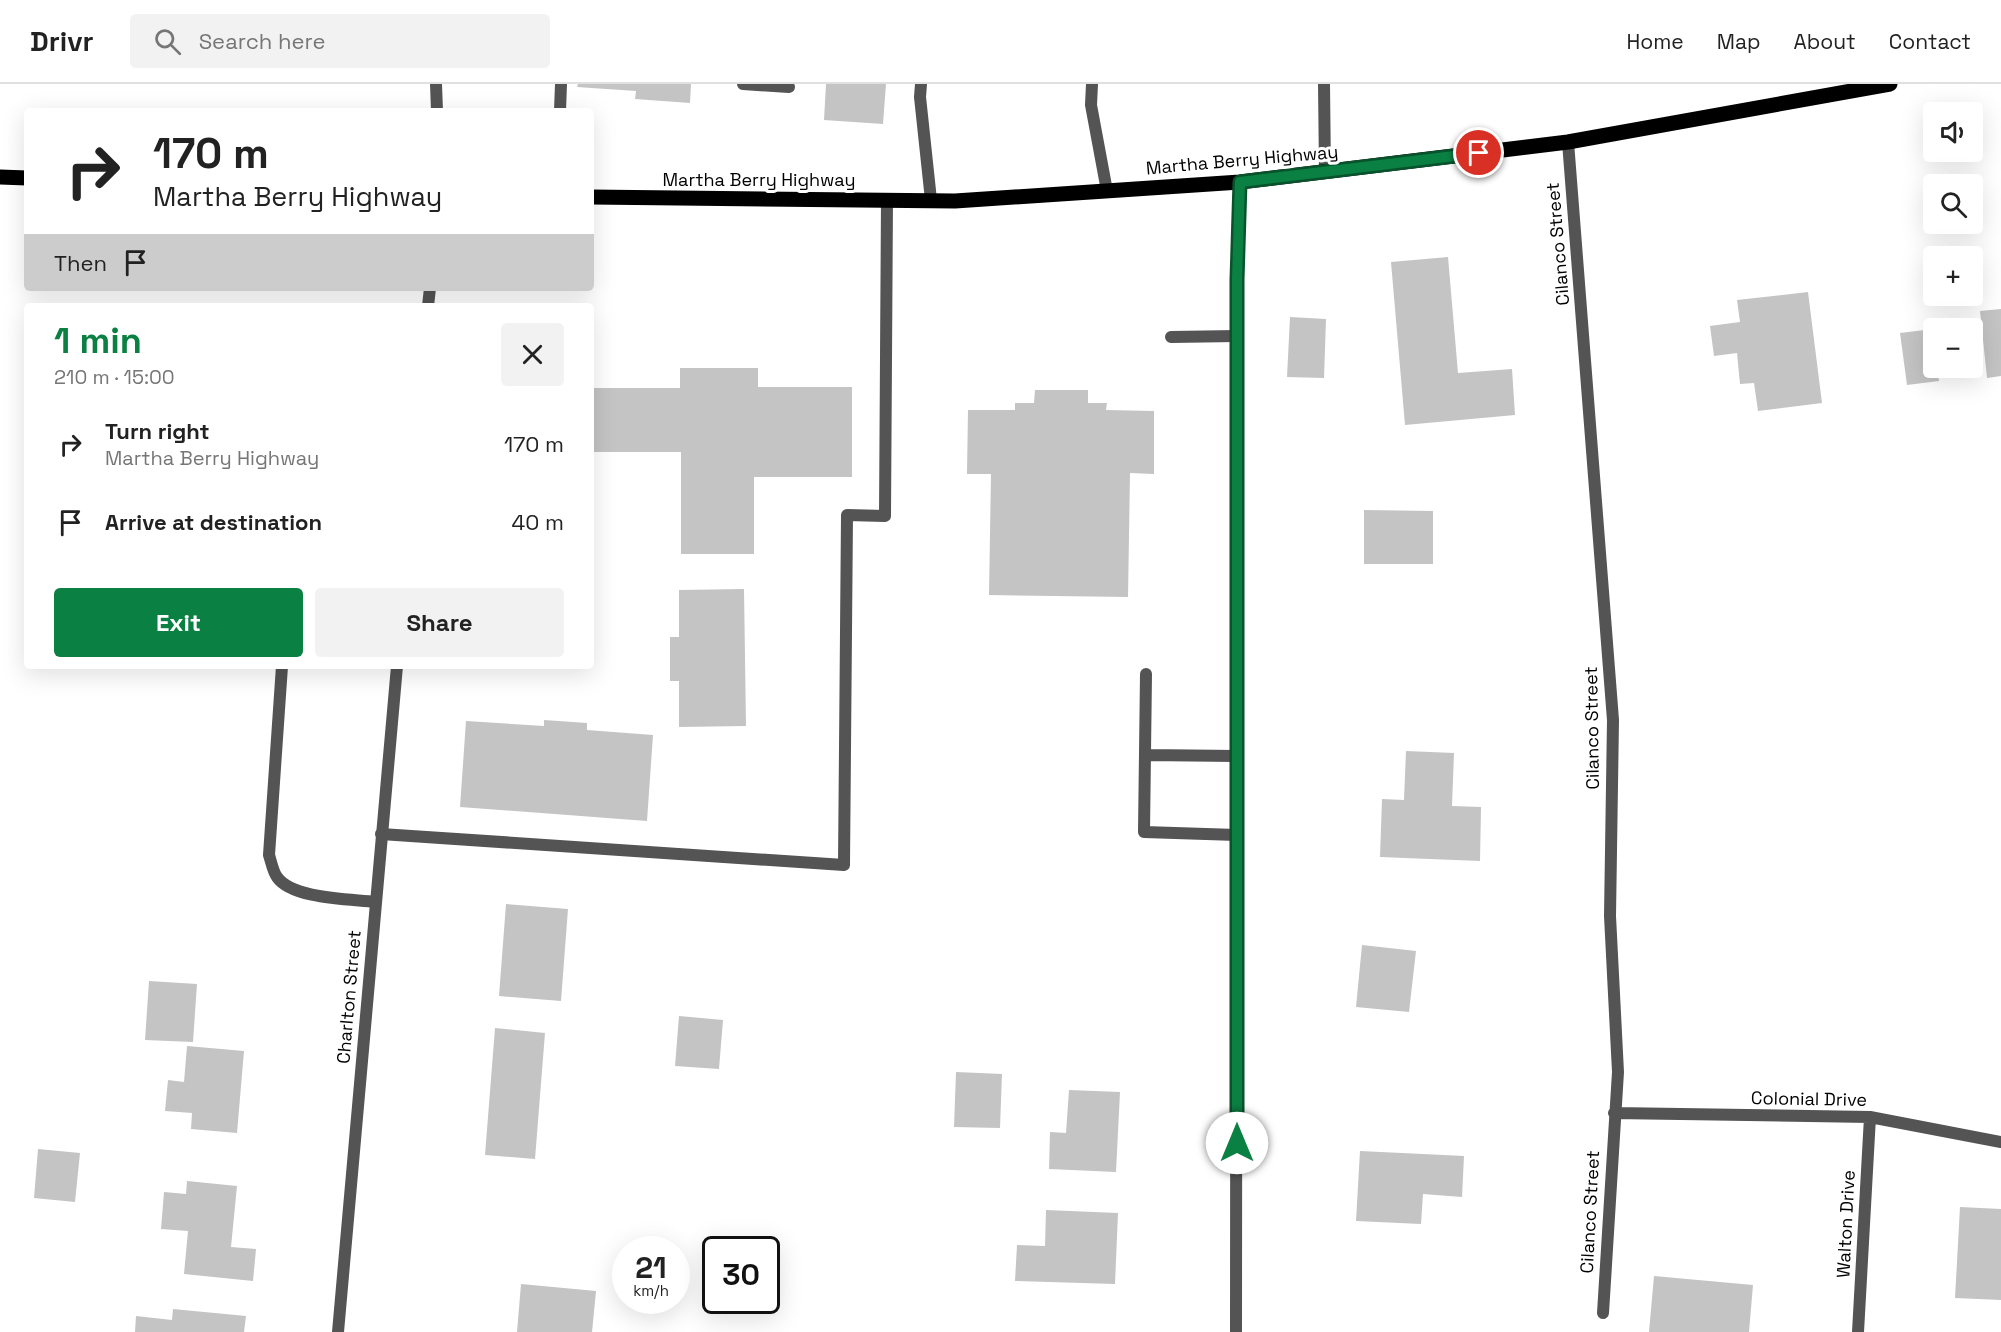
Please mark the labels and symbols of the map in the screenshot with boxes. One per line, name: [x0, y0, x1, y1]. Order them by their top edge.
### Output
pin: [1453, 127, 1504, 178]
street label: Martha Berry Highway: [1145, 140, 1339, 179]
street label: Martha Berry Highway: [663, 168, 855, 191]
street label: Cilanco Street: [1541, 182, 1574, 306]
street label: Cilanco Street: [1579, 666, 1604, 790]
street label: Charlton Street: [331, 929, 366, 1065]
street label: Colonial Drive: [1751, 1086, 1867, 1111]
position arrow: [1205, 1111, 1269, 1175]
street label: Cilanco Street: [1575, 1150, 1604, 1274]
street label: Walton Drive: [1831, 1169, 1860, 1279]
speed limit sign: 30: [702, 1236, 780, 1314]

